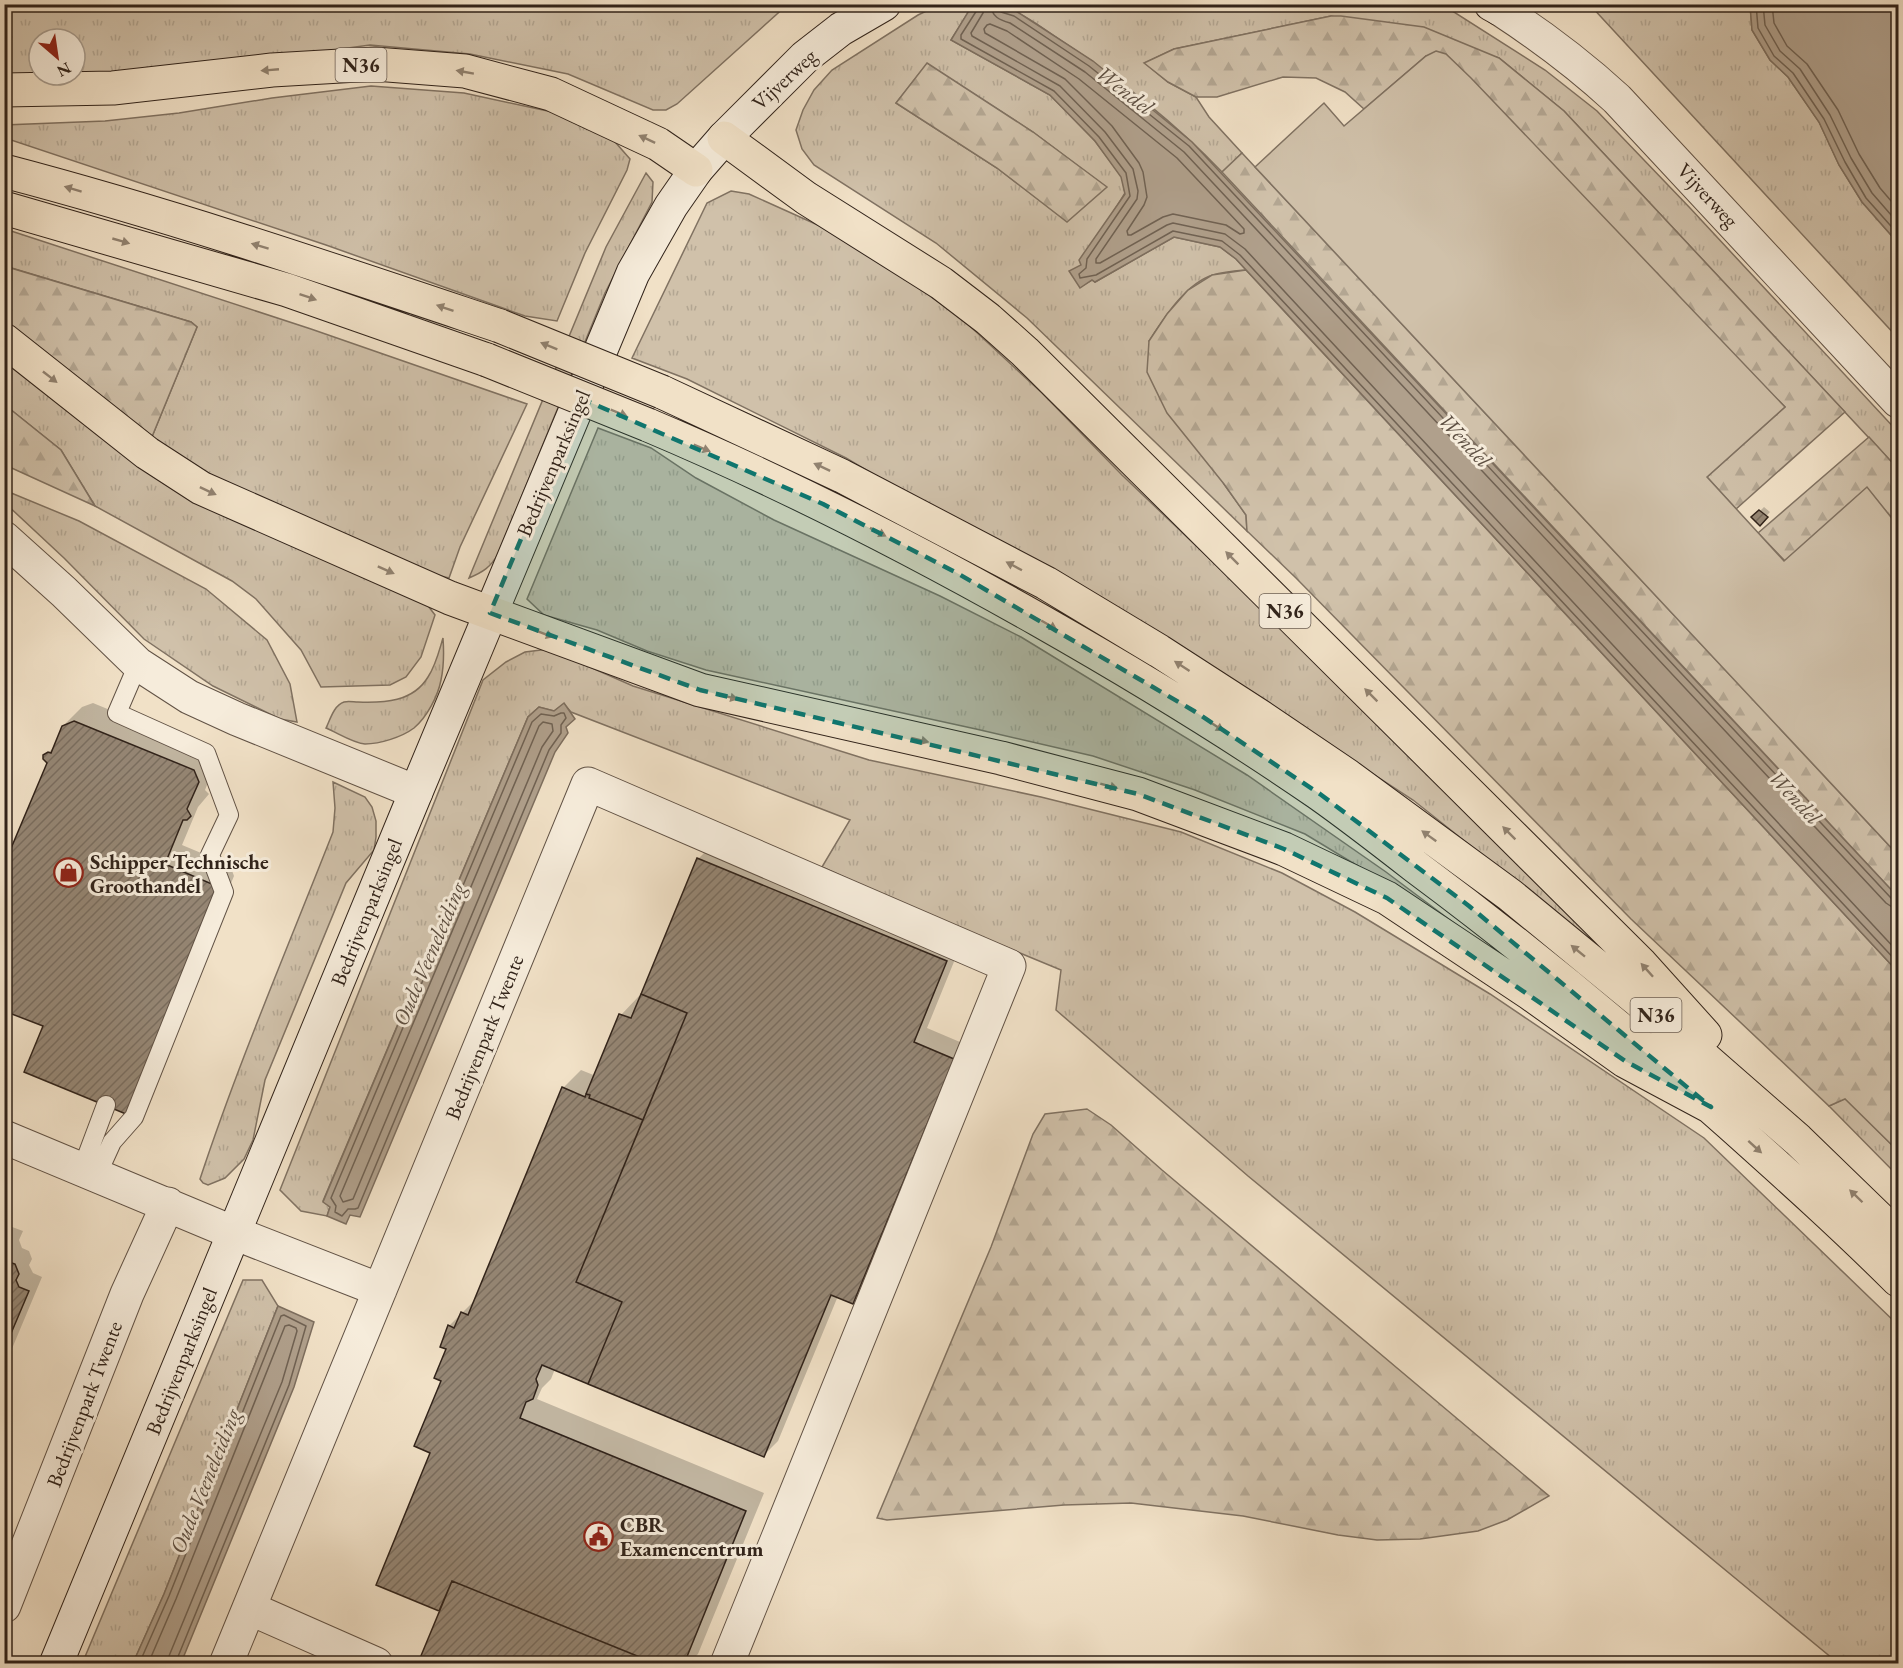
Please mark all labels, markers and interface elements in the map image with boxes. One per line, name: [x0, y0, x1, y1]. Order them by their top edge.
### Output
north arrow: [27, 27, 87, 87]
street label: Vijverweg: [746, 42, 823, 116]
road number: N36: [336, 48, 386, 82]
text: N: [53, 57, 75, 82]
water label: Wendel: [1091, 59, 1160, 122]
one-way arrow: [261, 65, 280, 75]
one-way arrow: [455, 67, 474, 76]
one-way arrow: [639, 134, 656, 143]
street label: Vijverweg: [1671, 157, 1745, 234]
one-way arrow: [64, 184, 82, 193]
one-way arrow: [113, 237, 131, 246]
one-way arrow: [251, 241, 269, 250]
one-way arrow: [299, 293, 317, 303]
one-way arrow: [436, 302, 454, 312]
one-way arrow: [540, 341, 558, 351]
one-way arrow: [42, 371, 58, 384]
street label: Bedrijvenparksingel: [510, 386, 596, 540]
water label: Wendel: [1432, 406, 1498, 474]
one-way arrow: [610, 408, 628, 418]
one-way arrow: [693, 444, 711, 453]
one-way arrow: [814, 463, 831, 472]
one-way arrow: [199, 486, 217, 496]
one-way arrow: [870, 527, 887, 537]
one-way arrow: [1225, 551, 1240, 565]
one-way arrow: [1006, 562, 1023, 571]
one-way arrow: [378, 565, 396, 575]
road number: N36: [1260, 594, 1310, 628]
one-way arrow: [1041, 620, 1057, 631]
one-way arrow: [536, 629, 554, 639]
one-way arrow: [1174, 660, 1190, 671]
one-way arrow: [1364, 689, 1378, 703]
one-way arrow: [720, 693, 739, 702]
one-way arrow: [1208, 720, 1224, 731]
one-way arrow: [910, 735, 929, 745]
water label: Wendel: [1762, 763, 1828, 831]
one-way arrow: [1100, 782, 1118, 791]
one-way arrow: [1503, 826, 1517, 840]
one-way arrow: [1422, 830, 1438, 842]
street label: Bedrijvenparksingel: [324, 834, 408, 990]
place label: Schipper Technische Groothandel: [90, 848, 269, 899]
shop icon: Schipper Technische Groothandel: [53, 857, 85, 889]
water label: Oude Veeneleiding: [386, 877, 473, 1030]
one-way arrow: [1570, 944, 1586, 957]
street label: Bedrijvenpark Twente: [439, 951, 529, 1123]
one-way arrow: [1640, 963, 1654, 978]
road number: N36: [1630, 998, 1682, 1032]
one-way arrow: [1747, 1140, 1762, 1154]
one-way arrow: [1849, 1189, 1864, 1203]
street label: Bedrijvenparksingel: [139, 1283, 223, 1439]
street label: Bedrijvenpark Twente: [40, 1317, 128, 1491]
water label: Oude Veeneleiding: [163, 1404, 248, 1558]
place label: CBR Examencentrum: [620, 1511, 763, 1562]
public building icon: CBR Examencentrum: [583, 1520, 615, 1552]

